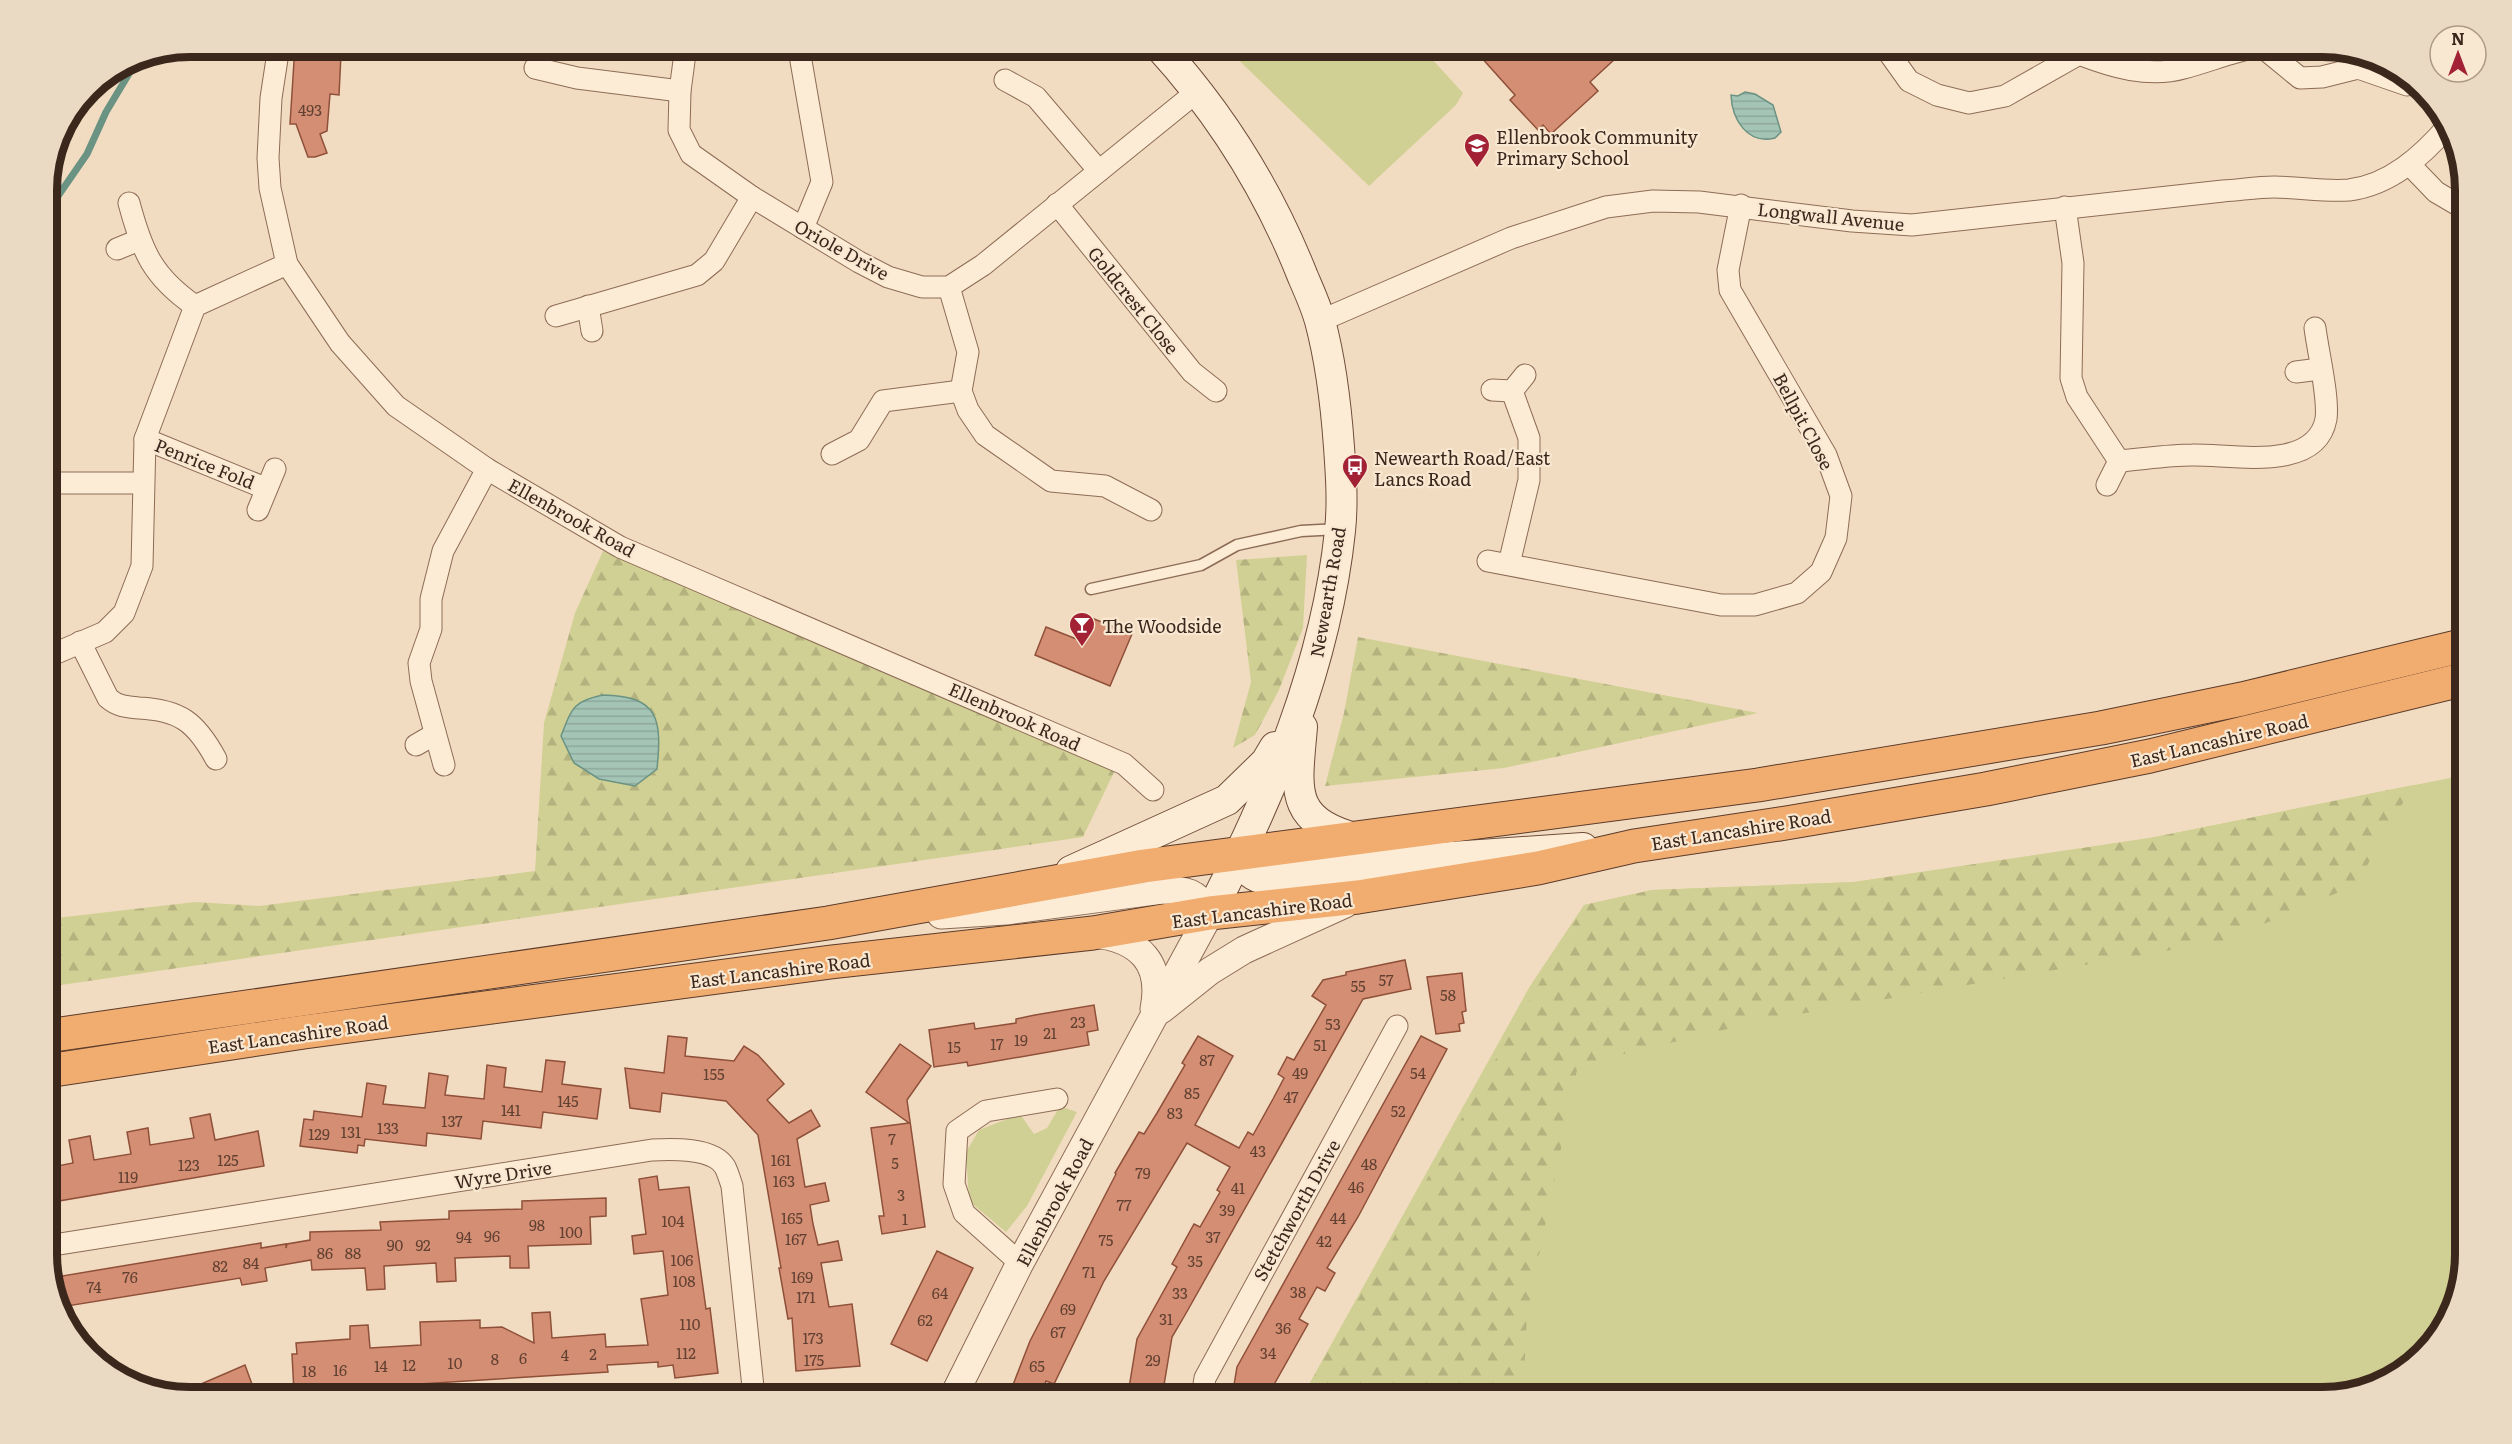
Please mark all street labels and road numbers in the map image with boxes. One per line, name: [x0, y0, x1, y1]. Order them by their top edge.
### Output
street label: Longwall Avenue: [1756, 195, 1906, 237]
street label: Oriole Drive: [790, 212, 894, 286]
street label: Goldcrest Close: [1082, 240, 1186, 360]
street label: Bellpit Close: [1767, 368, 1841, 474]
street label: Penrice Fold: [151, 431, 259, 495]
street label: Ellenbrook Road: [503, 471, 641, 563]
street label: Newearth Road: [1302, 524, 1352, 660]
street label: Ellenbrook Road: [945, 675, 1085, 757]
street label: East Lancashire Road: [2127, 706, 2311, 774]
street label: East Lancashire Road: [1649, 801, 1833, 857]
street label: East Lancashire Road: [1170, 886, 1354, 934]
street label: East Lancashire Road: [688, 946, 872, 994]
street label: East Lancashire Road: [206, 1008, 390, 1060]
street label: Ellenbrook Road: [1009, 1133, 1099, 1271]
street label: Stetchworth Drive: [1246, 1134, 1346, 1286]
street label: Wyre Drive: [453, 1153, 553, 1195]

